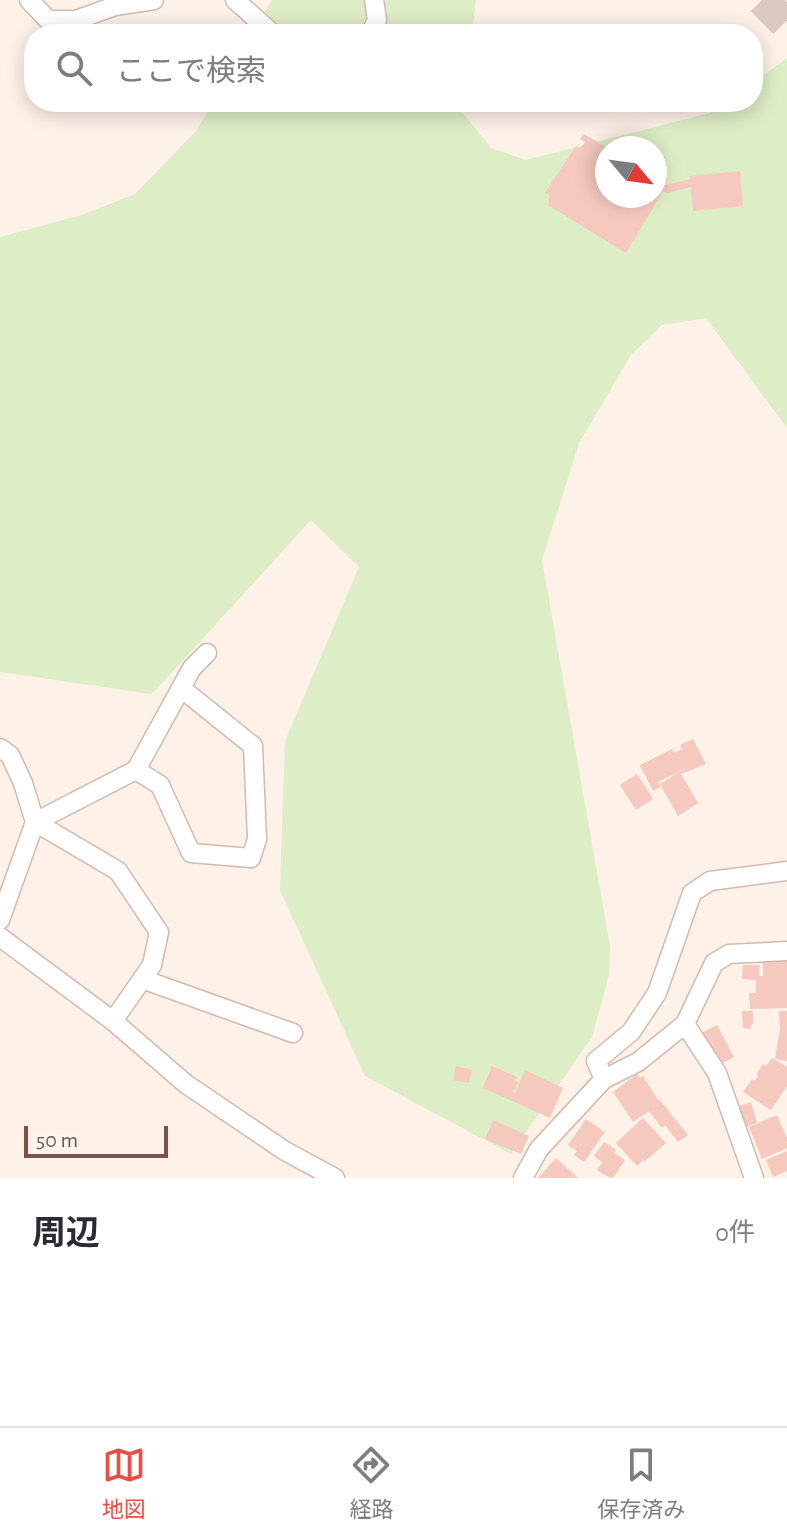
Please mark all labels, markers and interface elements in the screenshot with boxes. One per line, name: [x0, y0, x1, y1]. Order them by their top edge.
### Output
search box: [24, 24, 763, 112]
icon: search: [52, 46, 96, 90]
text: ここで検索: [116, 57, 266, 87]
north arrow: [595, 136, 667, 208]
scale bar: [24, 1122, 168, 1158]
text: 50 m: [36, 1129, 78, 1151]
text: 周辺: [32, 1217, 100, 1251]
text: 0件: [715, 1220, 755, 1246]
tab: 地図: [102, 1443, 146, 1523]
tab: 経路: [349, 1443, 393, 1523]
tab: 保存済み: [597, 1443, 685, 1523]

